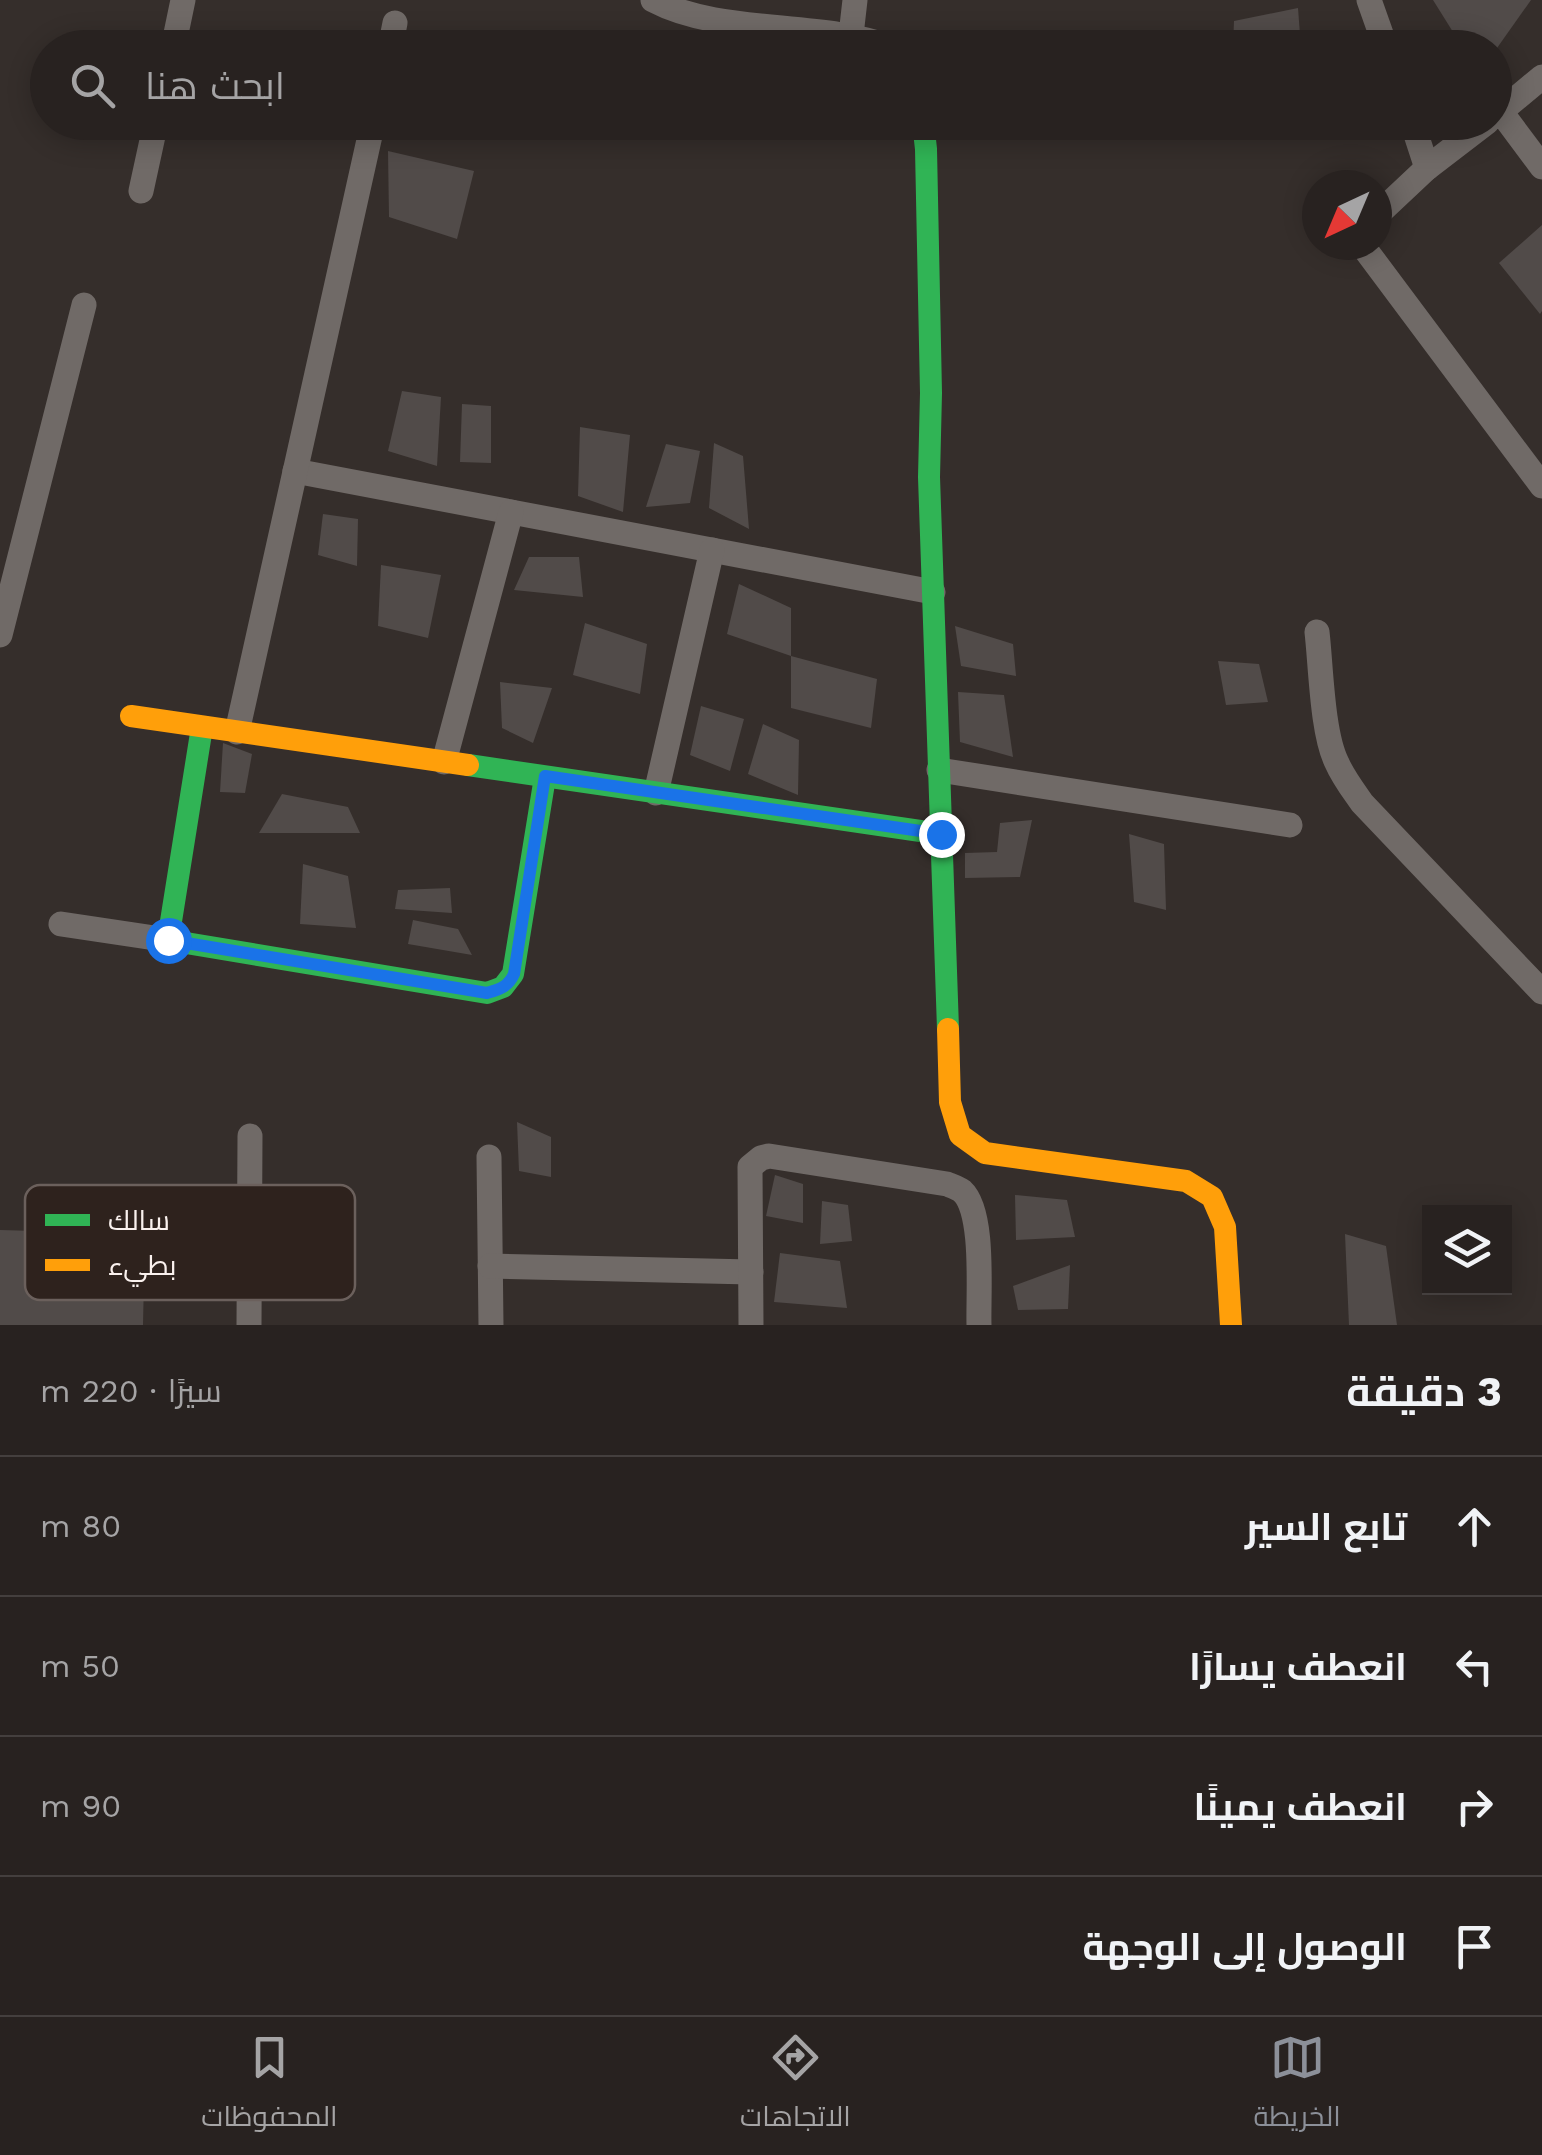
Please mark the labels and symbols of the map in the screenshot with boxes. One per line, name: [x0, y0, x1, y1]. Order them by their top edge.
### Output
north arrow: [1302, 170, 1392, 260]
route end: [919, 812, 965, 858]
route start: [146, 918, 192, 964]
legend: [25, 1185, 355, 1300]
text: سالك: [108, 1204, 170, 1237]
text: بطيء: [108, 1249, 176, 1287]

